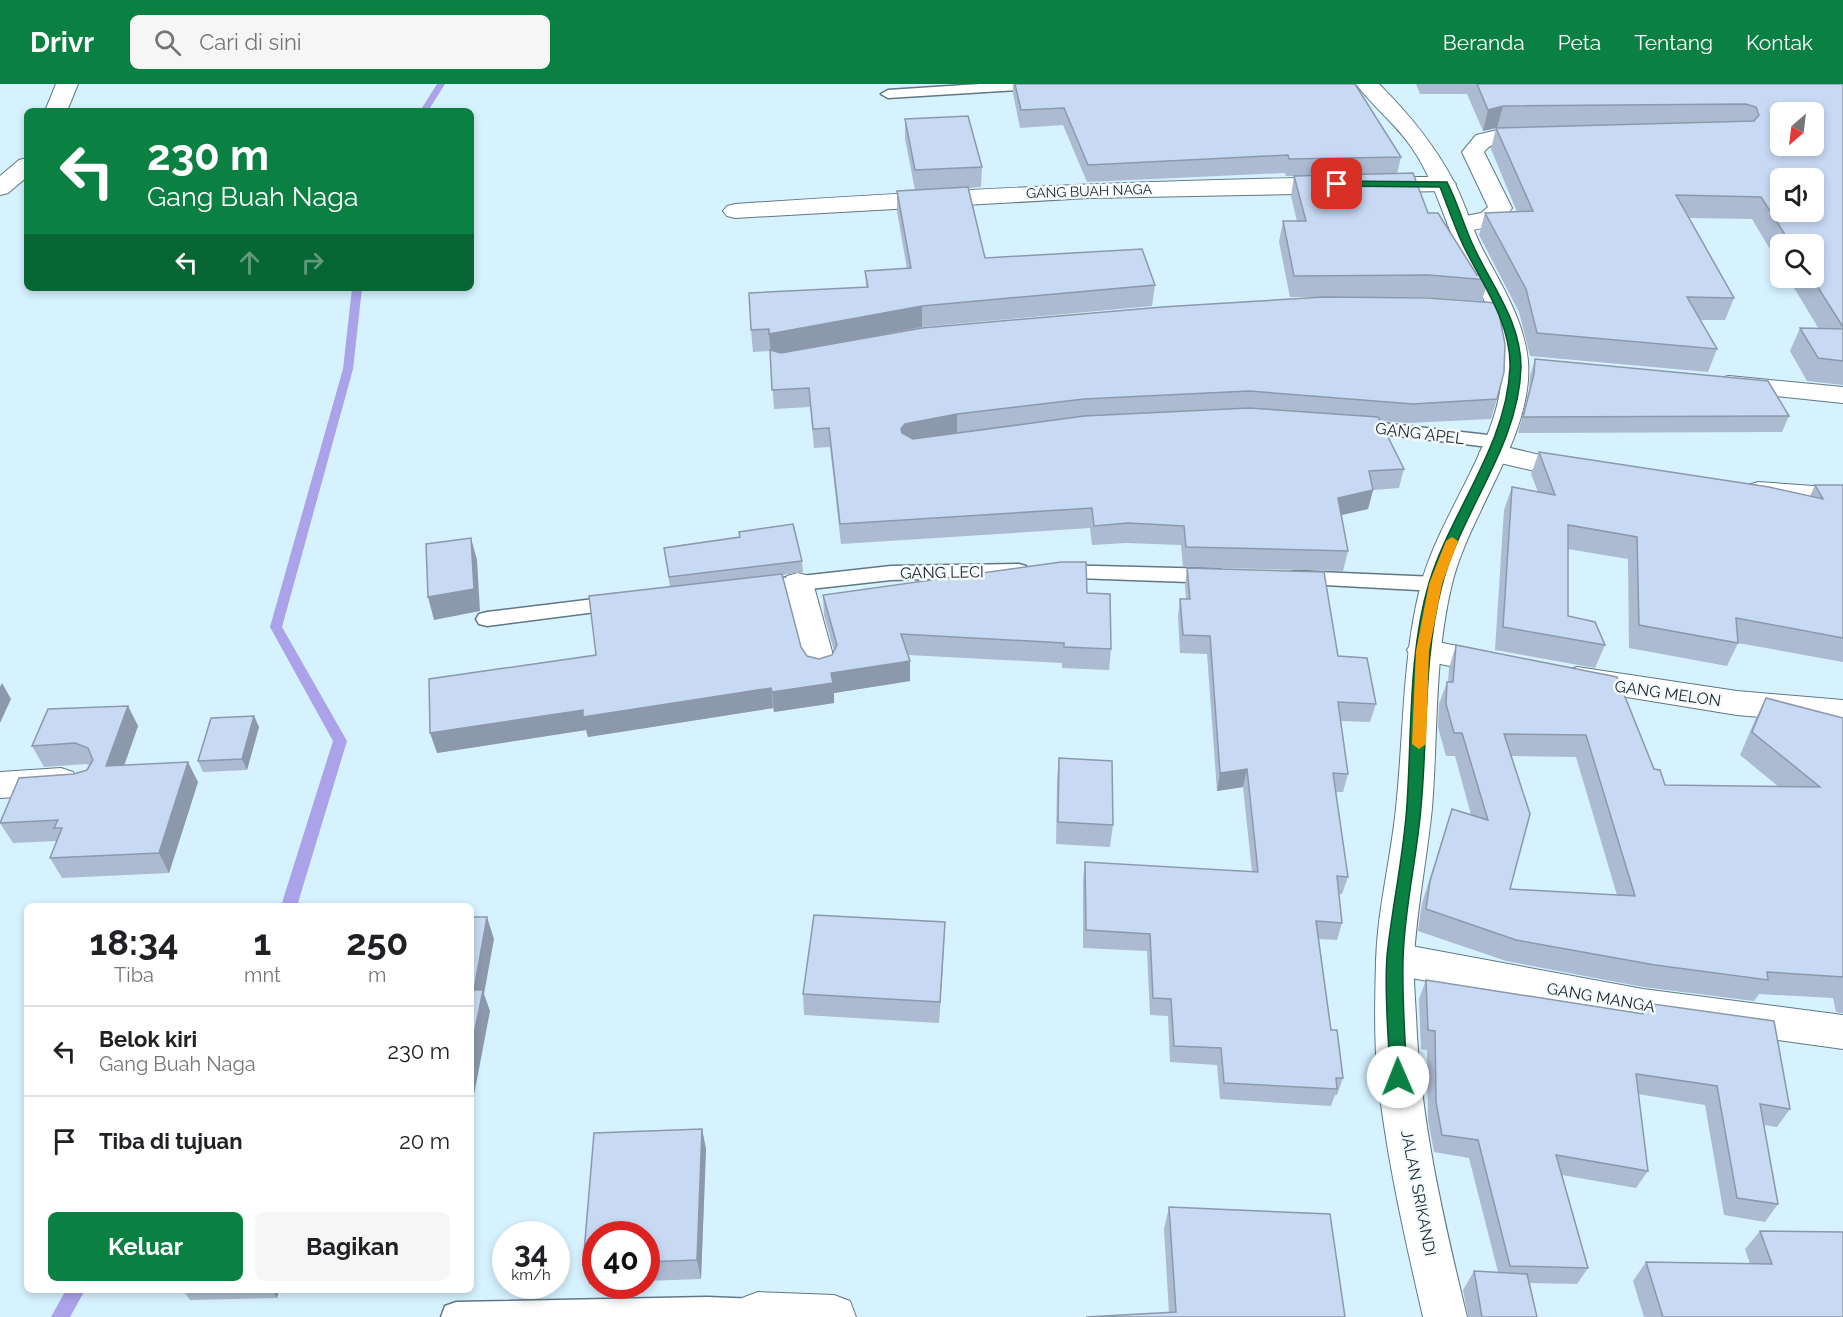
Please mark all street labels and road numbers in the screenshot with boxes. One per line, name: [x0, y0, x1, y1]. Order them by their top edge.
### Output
street label: GANG BUAH NAGA: [1026, 181, 1153, 201]
street label: GANG APEL: [1374, 419, 1466, 448]
street label: GANG LECI: [900, 562, 984, 583]
street label: GANG MELON: [1614, 677, 1722, 710]
street label: GANG MANGA: [1545, 979, 1657, 1016]
street label: JALAN SRIKANDI: [1397, 1129, 1440, 1258]

